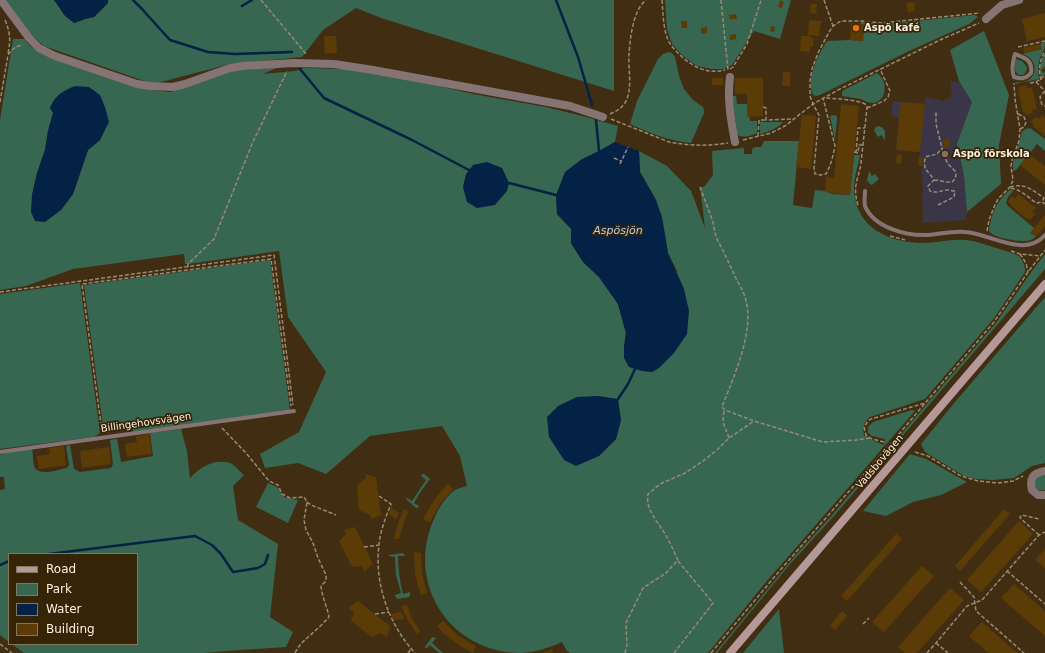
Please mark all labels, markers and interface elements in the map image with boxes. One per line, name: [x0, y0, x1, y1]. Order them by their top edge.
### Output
place label: Aspö kafé: [864, 22, 920, 34]
marker: Aspö kafé: [851, 23, 861, 33]
place label: Aspö förskola: [953, 148, 1030, 160]
marker: Aspö förskola: [940, 149, 950, 159]
water label: Aspösjön: [593, 224, 643, 238]
street label: Billingehovsvägen: [100, 411, 192, 435]
street label: Vadsbovägen: [854, 432, 906, 492]
legend: [8, 553, 138, 645]
text: Road: [46, 562, 76, 576]
text: Park: [46, 582, 72, 596]
text: Water: [46, 602, 81, 616]
text: Building: [46, 622, 95, 636]

